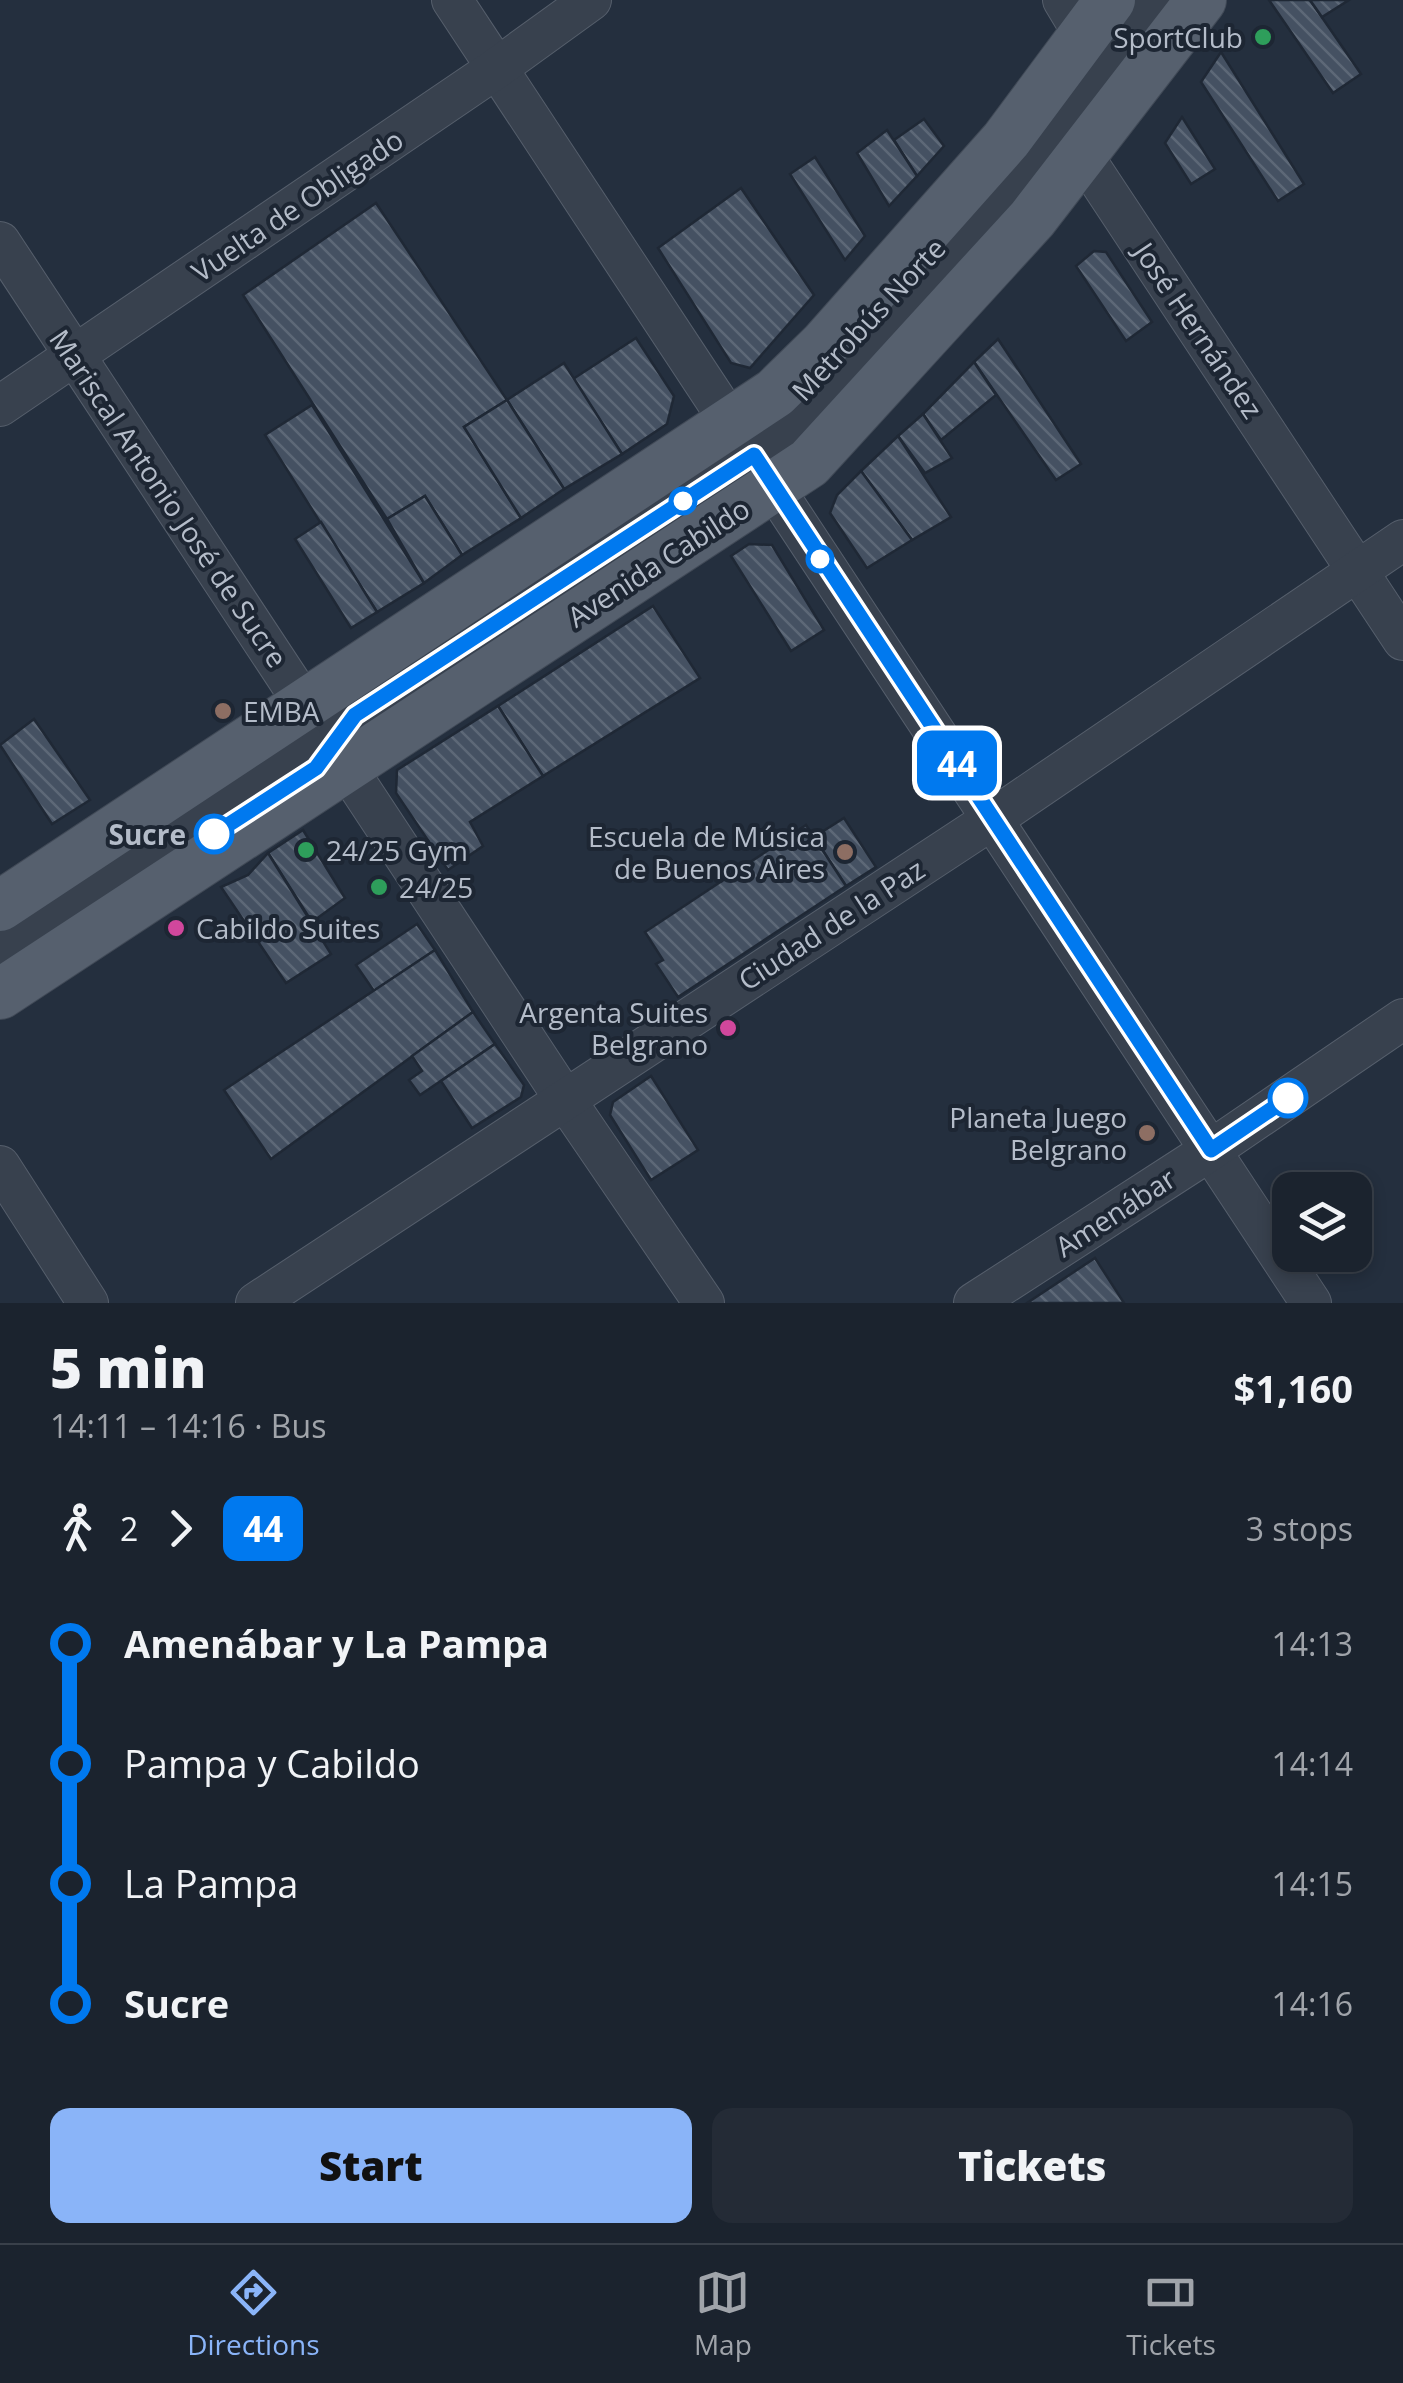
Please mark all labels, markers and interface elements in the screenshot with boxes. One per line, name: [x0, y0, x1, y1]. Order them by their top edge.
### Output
place label: SportClub: [1113, 18, 1243, 56]
marker: SportClub: [1252, 26, 1274, 48]
street label: Vuelta de Obligado: [184, 120, 410, 290]
street label: Metrobús Norte: [783, 230, 953, 408]
street label: José Hernández: [1124, 232, 1272, 425]
street label: Mariscal Antonio José de Sucre: [41, 322, 297, 674]
unlabelled marker: [670, 488, 696, 514]
street label: Avenida Cabildo: [560, 489, 756, 635]
unlabelled marker: [807, 546, 833, 572]
place label: EMBA: [243, 692, 320, 730]
marker: EMBA: [212, 700, 234, 722]
line badge: 44: [912, 730, 1002, 796]
text: 44: [937, 740, 977, 787]
place label: Sucre: [109, 815, 186, 853]
marker: Sucre: [195, 815, 233, 853]
place label: Escuela de Música de Buenos Aires: [588, 817, 825, 887]
place label: 24/25 Gym: [326, 831, 468, 869]
marker: 24/25 Gym: [295, 839, 317, 861]
marker: Escuela de Música de Buenos Aires: [834, 841, 856, 863]
street label: Ciudad de la Paz: [731, 850, 931, 998]
place label: 24/25: [399, 868, 473, 906]
marker: 24/25: [368, 876, 390, 898]
place label: Cabildo Suites: [196, 909, 380, 947]
marker: Cabildo Suites: [165, 917, 187, 939]
place label: Argenta Suites Belgrano: [519, 993, 708, 1063]
marker: Argenta Suites Belgrano: [717, 1017, 739, 1039]
unlabelled marker: [1269, 1079, 1307, 1117]
place label: Planeta Juego Belgrano: [949, 1098, 1127, 1168]
marker: Planeta Juego Belgrano: [1136, 1122, 1158, 1144]
street label: Amenábar: [1048, 1159, 1183, 1265]
map controls: [1272, 1172, 1372, 1272]
button: layers: [1272, 1172, 1372, 1272]
text: 5 min: [50, 1329, 206, 1404]
text: $1,160: [1234, 1362, 1353, 1414]
text: 14:11 – 14:16 · Bus: [50, 1404, 326, 1447]
icon: walk: [50, 1501, 105, 1556]
icon: forward: [153, 1501, 208, 1556]
text: 44: [243, 1505, 283, 1552]
text: 2: [120, 1507, 138, 1550]
text: 3 stops: [1246, 1507, 1353, 1550]
text: Amenábar y La Pampa: [124, 1617, 549, 1669]
text: 14:13: [1271, 1622, 1353, 1665]
text: Pampa y Cabildo: [124, 1737, 420, 1789]
text: 14:14: [1271, 1742, 1353, 1785]
text: La Pampa: [124, 1857, 298, 1909]
text: 14:15: [1271, 1862, 1353, 1905]
text: Sucre: [124, 1977, 229, 2029]
text: 14:16: [1271, 1982, 1353, 2025]
button: Start: [50, 2108, 692, 2223]
button: Tickets: [712, 2108, 1353, 2223]
tab: Directions: [187, 2265, 320, 2363]
tab: Map: [694, 2265, 752, 2363]
tab: Tickets: [1126, 2265, 1216, 2363]

